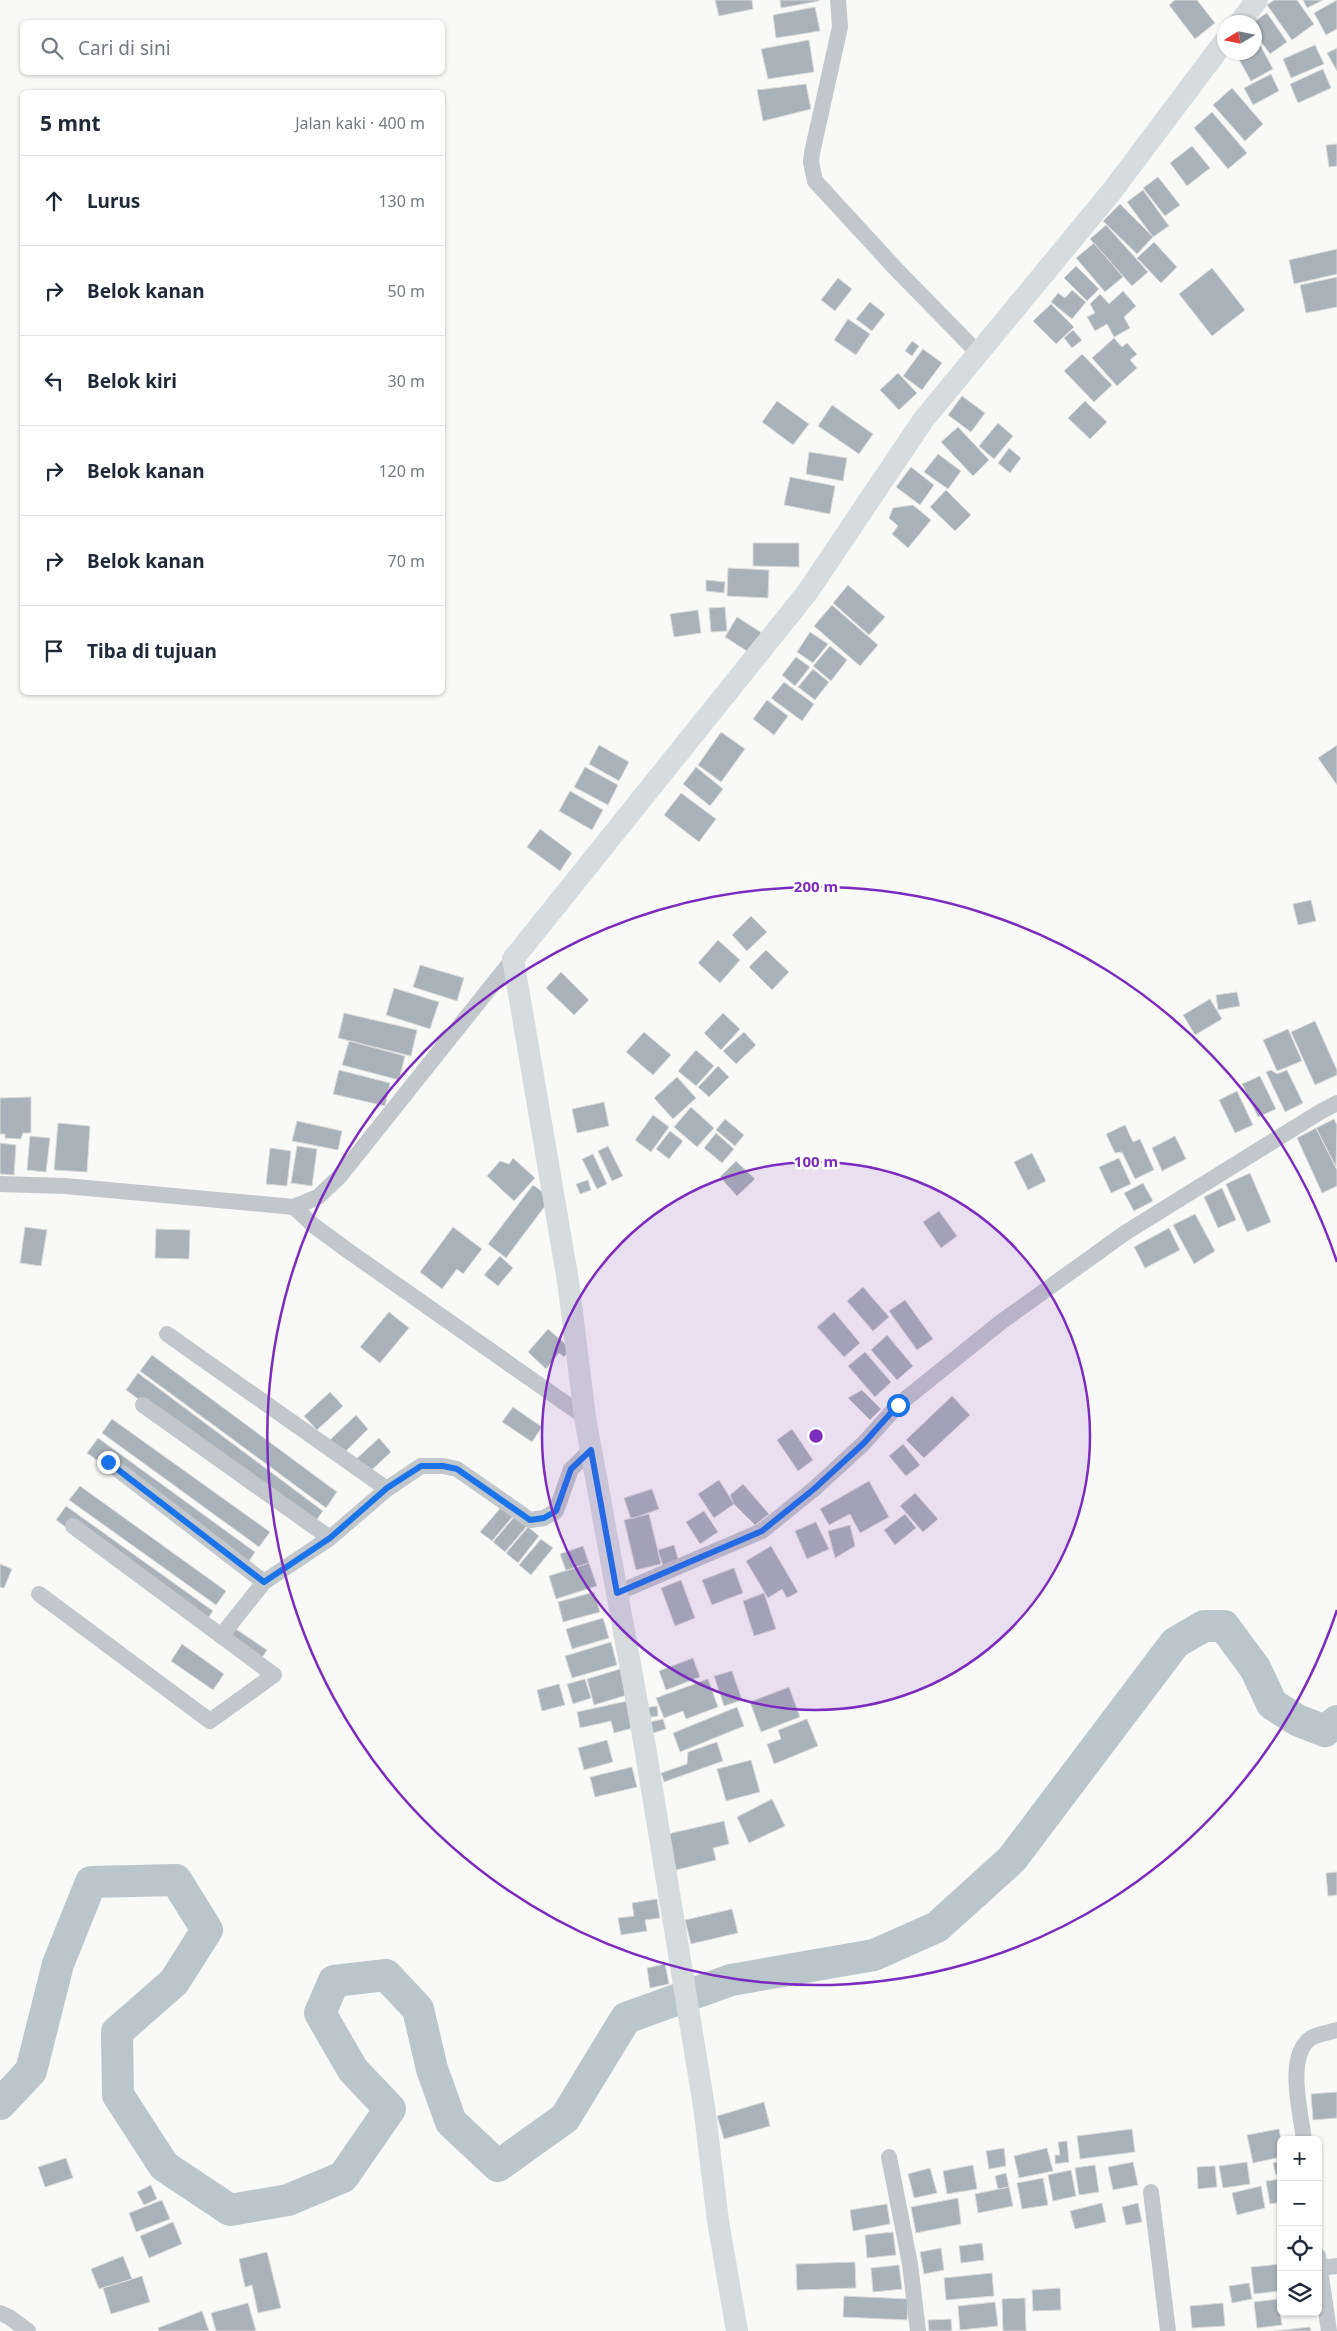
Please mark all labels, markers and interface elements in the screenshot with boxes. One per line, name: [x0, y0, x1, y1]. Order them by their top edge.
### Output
north arrow: [1217, 15, 1262, 60]
search box: [20, 20, 445, 75]
icon: search: [38, 34, 66, 62]
text: Cari di sini: [78, 35, 171, 61]
text: 5 mnt: [40, 109, 101, 137]
text: Jalan kaki · 400 m: [295, 112, 425, 134]
icon: ahead: [40, 187, 68, 215]
text: Lurus: [87, 188, 140, 214]
text: 130 m: [378, 190, 425, 212]
icon: right: [40, 277, 68, 305]
text: Belok kanan: [87, 278, 204, 304]
text: 50 m: [388, 280, 425, 302]
icon: left: [40, 367, 68, 395]
text: Belok kiri: [87, 368, 177, 394]
text: 30 m: [388, 370, 425, 392]
icon: right: [40, 457, 68, 485]
text: Belok kanan: [87, 458, 204, 484]
text: 120 m: [378, 460, 425, 482]
icon: right: [40, 547, 68, 575]
text: Belok kanan: [87, 548, 204, 574]
text: 70 m: [388, 550, 425, 572]
icon: arrive: [40, 637, 68, 665]
text: Tiba di tujuan: [87, 638, 217, 664]
text: 200 m: [794, 876, 838, 896]
text: 100 m: [794, 1151, 838, 1171]
route start: [887, 1394, 910, 1417]
centre of rings: [807, 1427, 825, 1445]
route end: [97, 1451, 120, 1474]
map controls: [1277, 2136, 1322, 2316]
button: +: [1277, 2136, 1322, 2181]
button: −: [1277, 2181, 1322, 2226]
button: locate: [1277, 2226, 1322, 2271]
button: layers: [1277, 2271, 1322, 2316]

